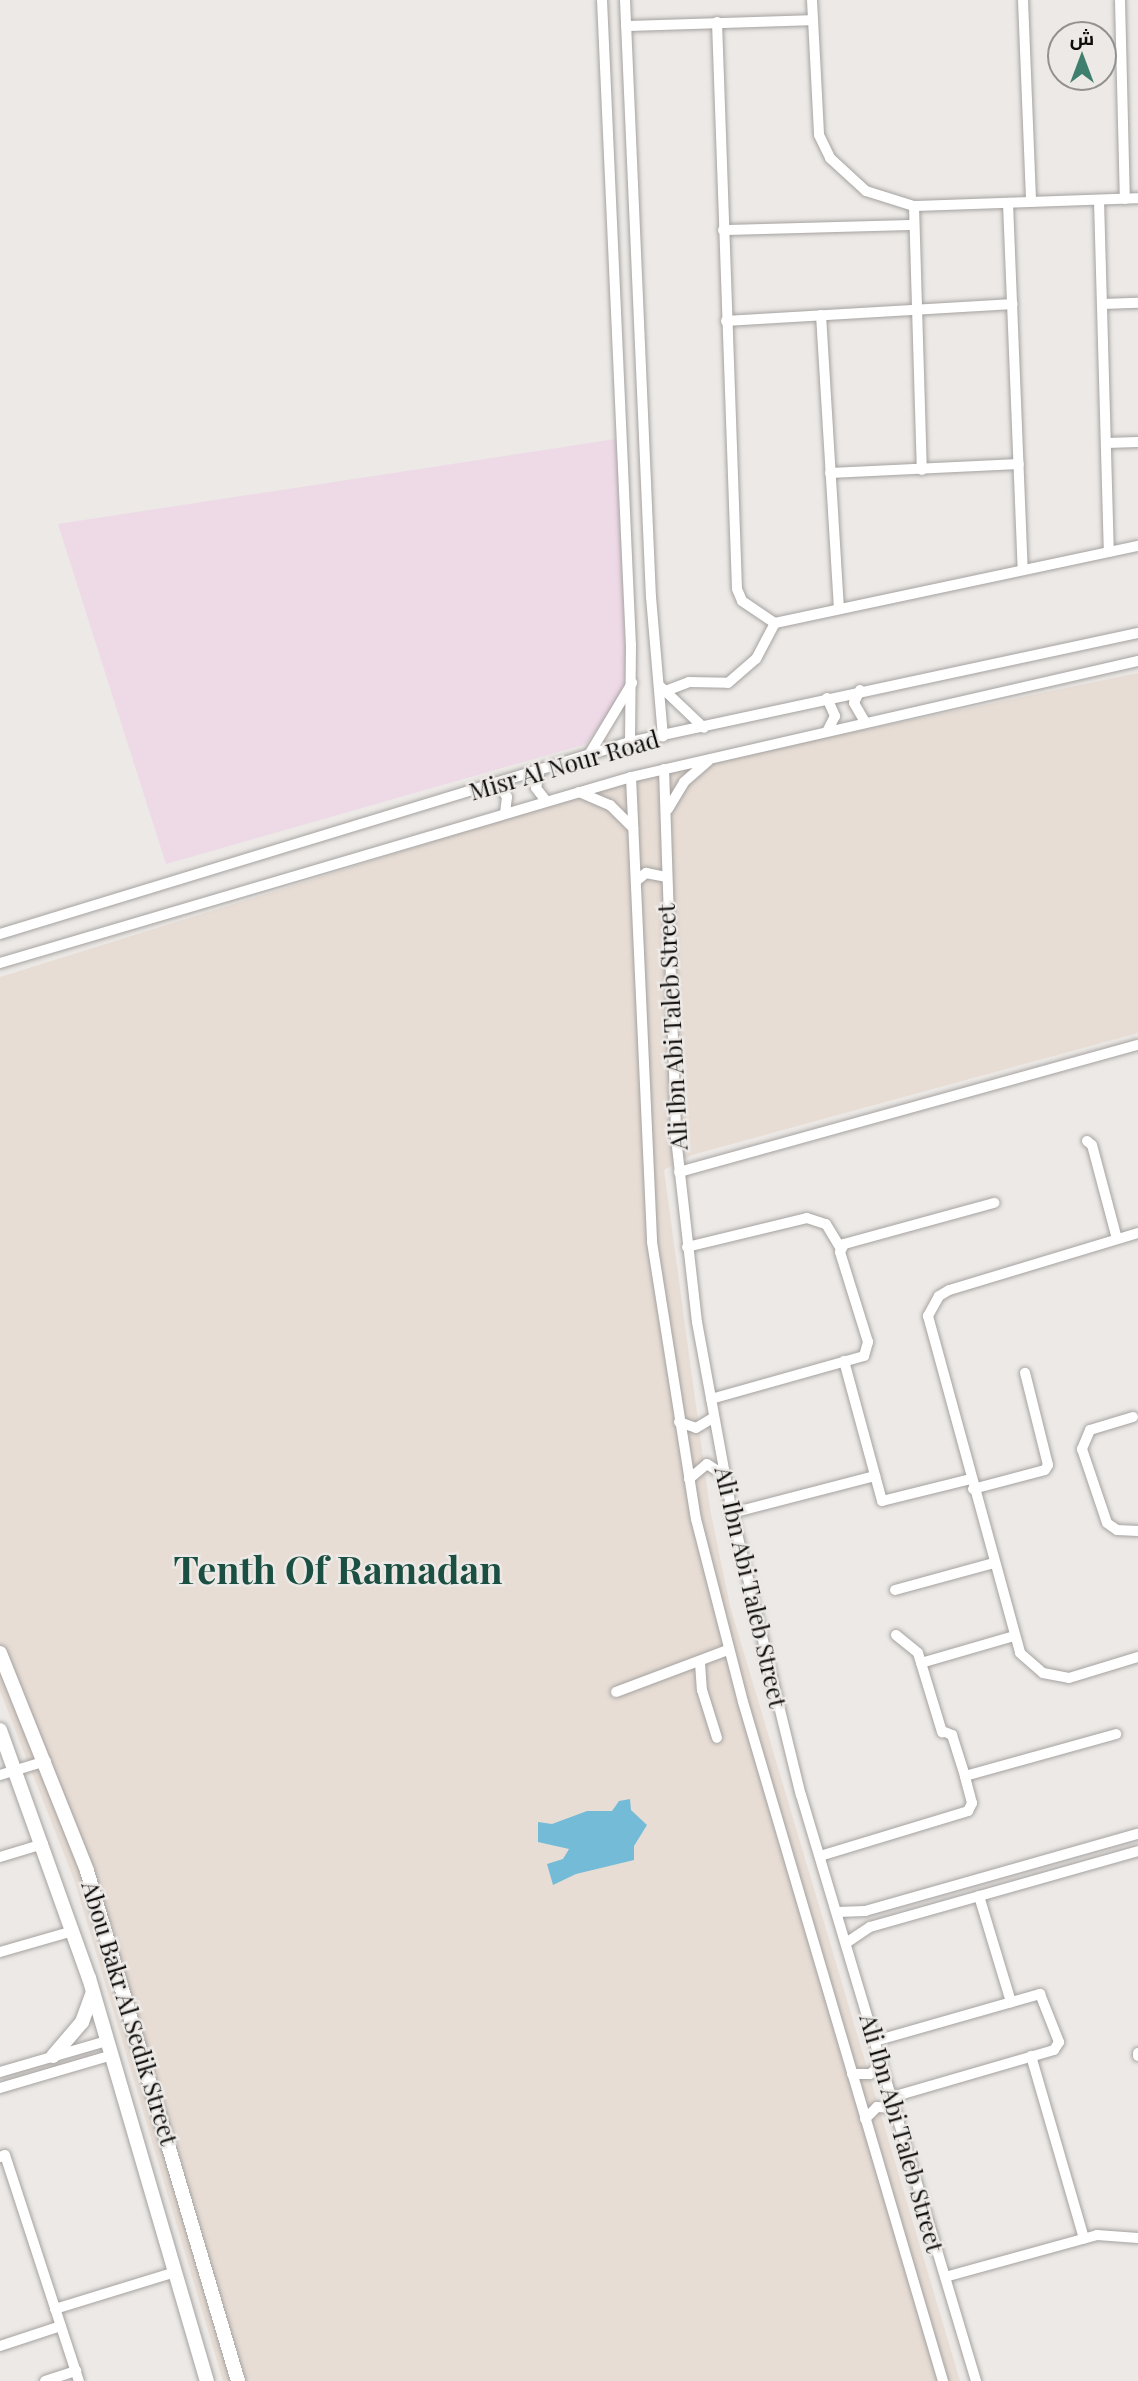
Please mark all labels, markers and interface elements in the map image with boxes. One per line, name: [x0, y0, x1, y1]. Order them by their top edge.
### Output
north arrow: [1047, 21, 1117, 91]
text: ش: [1070, 24, 1094, 50]
street label: Misr Al Nour Road: [465, 724, 663, 806]
street label: Ali Ibn Abi Taleb Street: [651, 903, 693, 1151]
street label: Ali Ibn Abi Taleb Street: [709, 1463, 793, 1711]
district label: Tenth Of Ramadan: [173, 1546, 503, 1592]
street label: Abou Bakr Al Sedik Street: [76, 1877, 184, 2149]
street label: Ali Ibn Abi Taleb Street: [854, 2010, 950, 2256]

